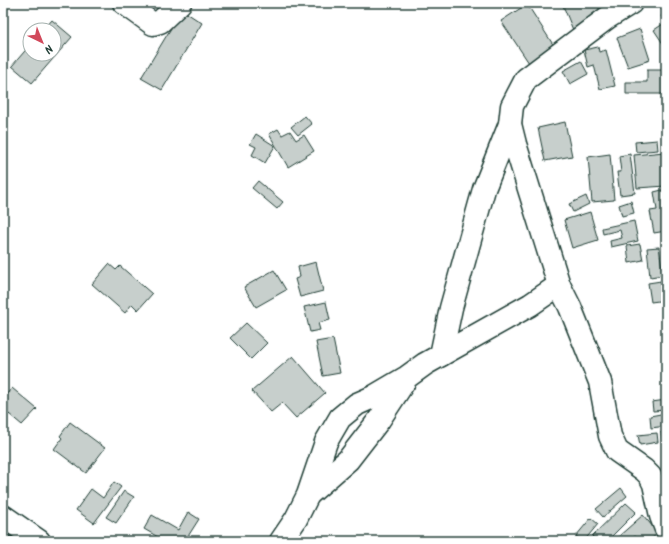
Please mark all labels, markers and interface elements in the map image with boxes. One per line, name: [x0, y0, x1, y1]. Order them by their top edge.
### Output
north arrow: [22, 22, 62, 62]
text: N: [39, 40, 57, 58]

